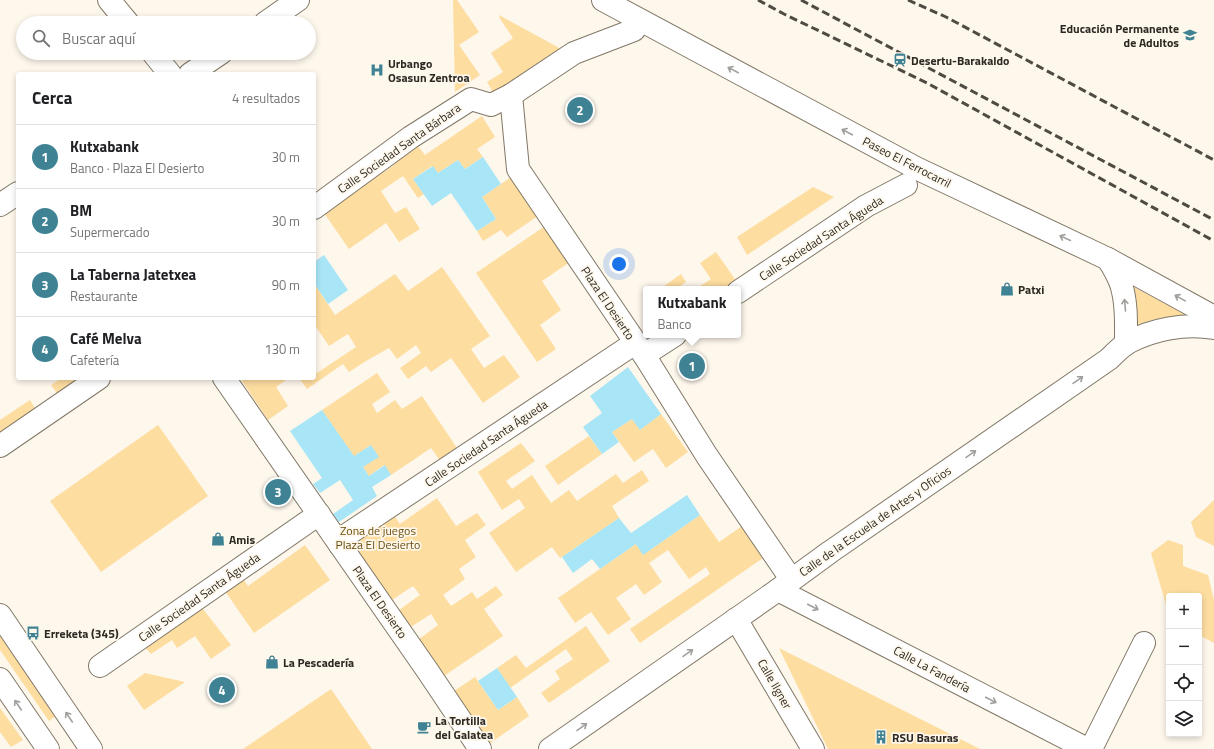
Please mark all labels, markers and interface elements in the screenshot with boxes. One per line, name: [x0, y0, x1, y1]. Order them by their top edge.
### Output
search box: [16, 16, 316, 60]
place label: Educación Permanente de Adultos: [1060, 19, 1179, 52]
icon: search: [30, 27, 52, 49]
text: Buscar aquí: [62, 27, 135, 50]
school or university icon: Educación Permanente de Adultos: [1182, 27, 1198, 43]
place label: Desertu-Barakaldo: [911, 51, 1010, 70]
station icon: Desertu-Barakaldo: [892, 52, 908, 68]
place label: Urbango Osasun Zentroa: [388, 54, 470, 87]
hospital icon: Urbango Osasun Zentroa: [369, 62, 385, 78]
one-way arrow: [727, 66, 739, 73]
text: Cerca: [32, 85, 72, 111]
text: 4 resultados: [232, 88, 300, 108]
pin: 2: [567, 95, 593, 125]
street label: Calle Sociedad Santa Bárbara: [333, 98, 465, 198]
one-way arrow: [841, 127, 853, 135]
street label: Paseo El Ferrocarril: [859, 131, 955, 193]
text: Kutxabank: [70, 135, 139, 158]
text: 1: [41, 147, 49, 167]
text: 30 m: [272, 147, 300, 167]
text: Banco · Plaza El Desierto: [70, 158, 204, 178]
street label: Calle Sociedad Santa Águeda: [755, 191, 887, 285]
text: BM: [70, 199, 92, 222]
text: 2: [41, 211, 49, 231]
text: 30 m: [272, 211, 300, 231]
text: Supermercado: [70, 222, 150, 242]
one-way arrow: [1059, 234, 1071, 241]
your location: [609, 254, 629, 274]
text: La Taberna Jatetxea: [70, 263, 196, 286]
street label: Plaza El Desierto: [576, 263, 640, 343]
text: 3: [41, 275, 49, 295]
text: 90 m: [272, 275, 300, 295]
place label: Patxi: [1018, 280, 1044, 299]
shop icon: Patxi: [999, 281, 1015, 297]
text: Restaurante: [70, 286, 138, 306]
popup: [643, 286, 741, 338]
text: Kutxabank: [657, 291, 727, 314]
one-way arrow: [1174, 294, 1186, 301]
one-way arrow: [1121, 299, 1128, 312]
text: Banco: [657, 314, 691, 334]
text: Café Melva: [70, 327, 142, 350]
text: 4: [41, 339, 49, 359]
text: 130 m: [264, 339, 300, 359]
text: Cafetería: [70, 350, 119, 370]
pin: 1: [679, 351, 705, 381]
one-way arrow: [1072, 376, 1083, 384]
street label: Calle Sociedad Santa Águeda: [421, 395, 551, 491]
one-way arrow: [965, 450, 976, 458]
street label: Calle de la Escuela de Artes y Oficios: [795, 461, 955, 581]
pin: 3: [265, 477, 291, 507]
park label: Zona de juegos Plaza El Desierto: [336, 521, 420, 554]
place label: Amis: [229, 530, 255, 549]
shop icon: Amis: [210, 531, 226, 547]
street label: Calle Sociedad Santa Águeda: [134, 548, 264, 646]
street label: Plaza El Desierto: [348, 562, 412, 642]
map controls: [1166, 593, 1202, 737]
button: +: [1166, 593, 1202, 629]
one-way arrow: [807, 604, 819, 611]
place label: Erreketa (345): [44, 624, 119, 643]
bus stop icon: Erreketa (345): [25, 625, 41, 641]
button: −: [1166, 629, 1202, 665]
street label: Calle La Fandería: [890, 641, 974, 697]
one-way arrow: [683, 649, 694, 657]
place label: La Pescadería: [283, 653, 354, 672]
shop icon: La Pescadería: [264, 654, 280, 670]
street label: Calle Ilgner: [753, 655, 797, 713]
button: locate: [1166, 665, 1202, 701]
pin: 4: [209, 675, 235, 705]
one-way arrow: [984, 696, 996, 704]
one-way arrow: [14, 700, 22, 711]
button: layers: [1166, 701, 1202, 737]
place label: La Tortilla del Galatea: [435, 711, 493, 744]
one-way arrow: [65, 712, 73, 723]
cafe icon: La Tortilla del Galatea: [416, 719, 432, 735]
one-way arrow: [576, 723, 587, 731]
place label: RSU Basuras: [892, 728, 959, 747]
building icon: RSU Basuras: [873, 729, 889, 745]

